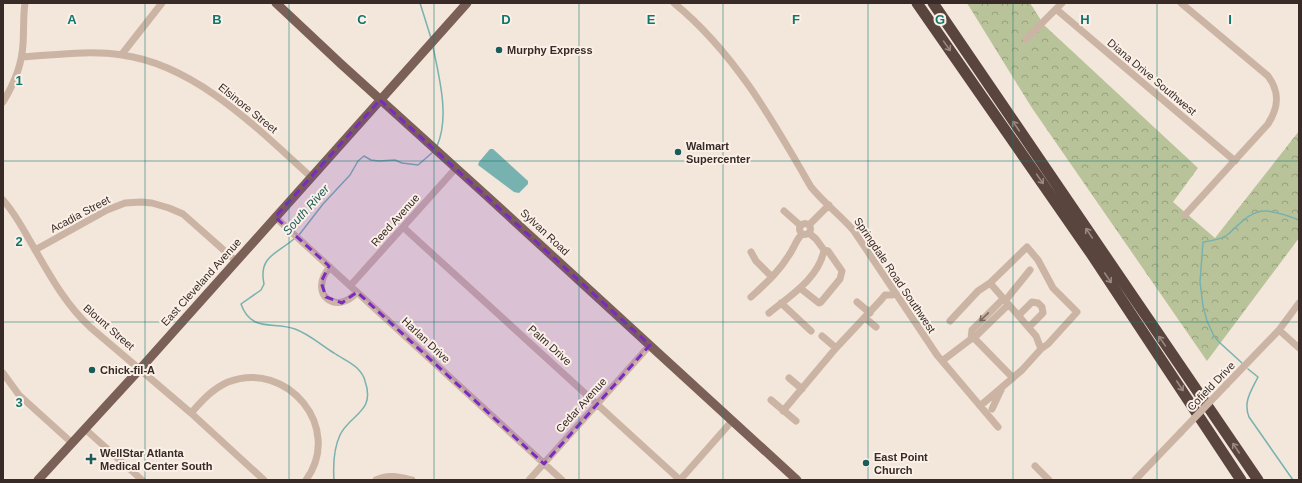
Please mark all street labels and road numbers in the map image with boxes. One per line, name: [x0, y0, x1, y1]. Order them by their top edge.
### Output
street label: Diana Drive Southwest: [1105, 36, 1199, 118]
street label: Elsinore Street: [216, 81, 280, 135]
street label: Reed Avenue: [369, 192, 421, 248]
street label: Acadia Street: [48, 193, 112, 235]
street label: Sylvan Road: [518, 206, 572, 258]
street label: Springdale Road Southwest: [852, 215, 938, 335]
street label: East Cleveland Avenue: [159, 236, 243, 328]
street label: Blount Street: [81, 302, 137, 352]
street label: Harlan Drive: [400, 315, 452, 365]
street label: Palm Drive: [526, 323, 574, 367]
street label: Cofield Drive: [1185, 359, 1237, 413]
street label: Cedar Avenue: [553, 375, 609, 435]

